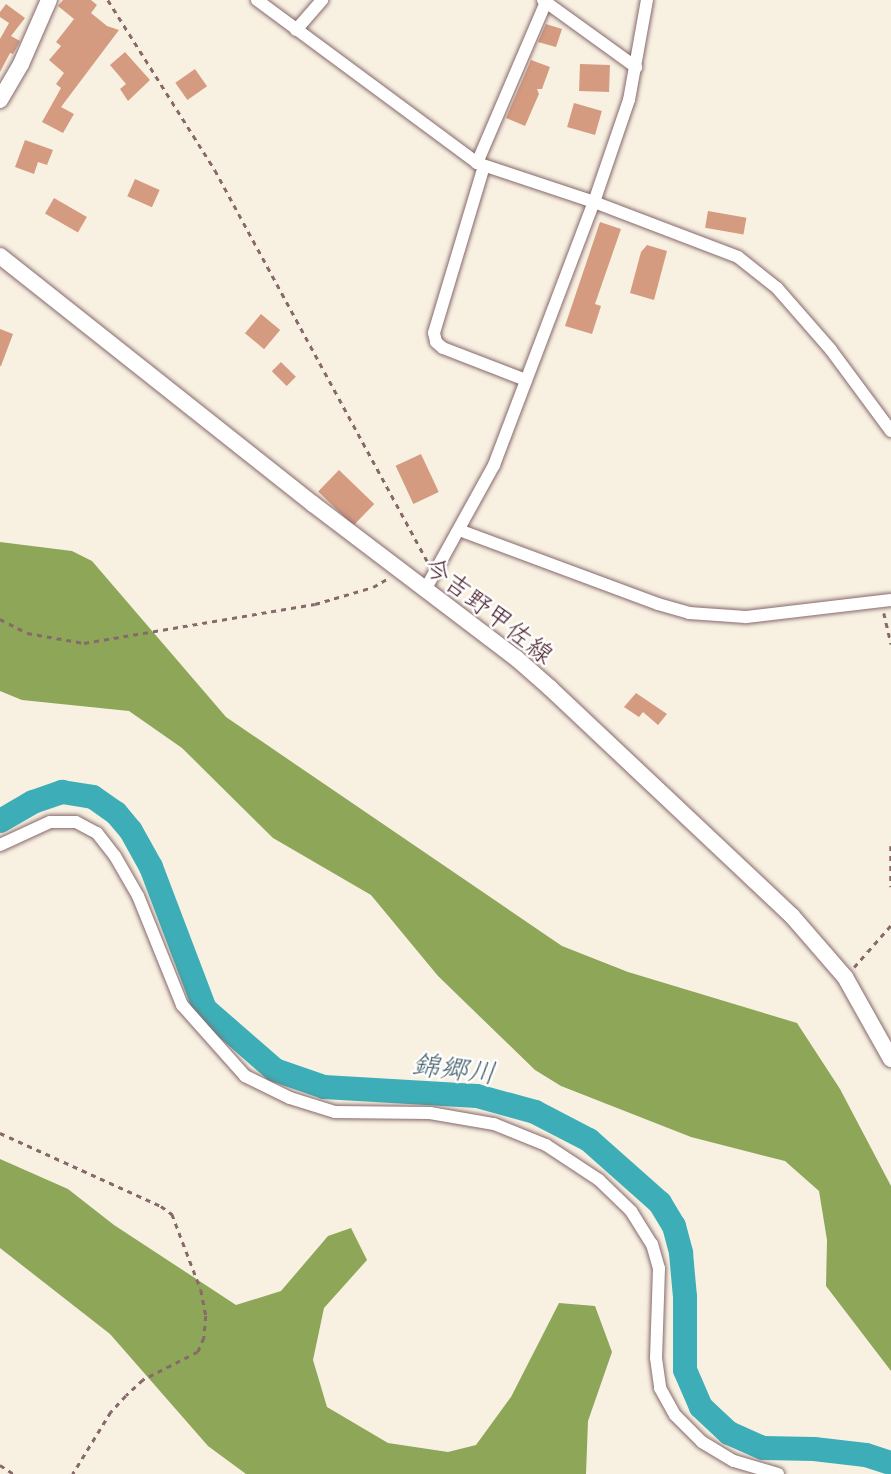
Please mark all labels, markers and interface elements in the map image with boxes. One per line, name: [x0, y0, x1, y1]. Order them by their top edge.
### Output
street label: 今吉野甲佐線: [418, 550, 560, 670]
water label: 錦郷川: [410, 1046, 498, 1090]

